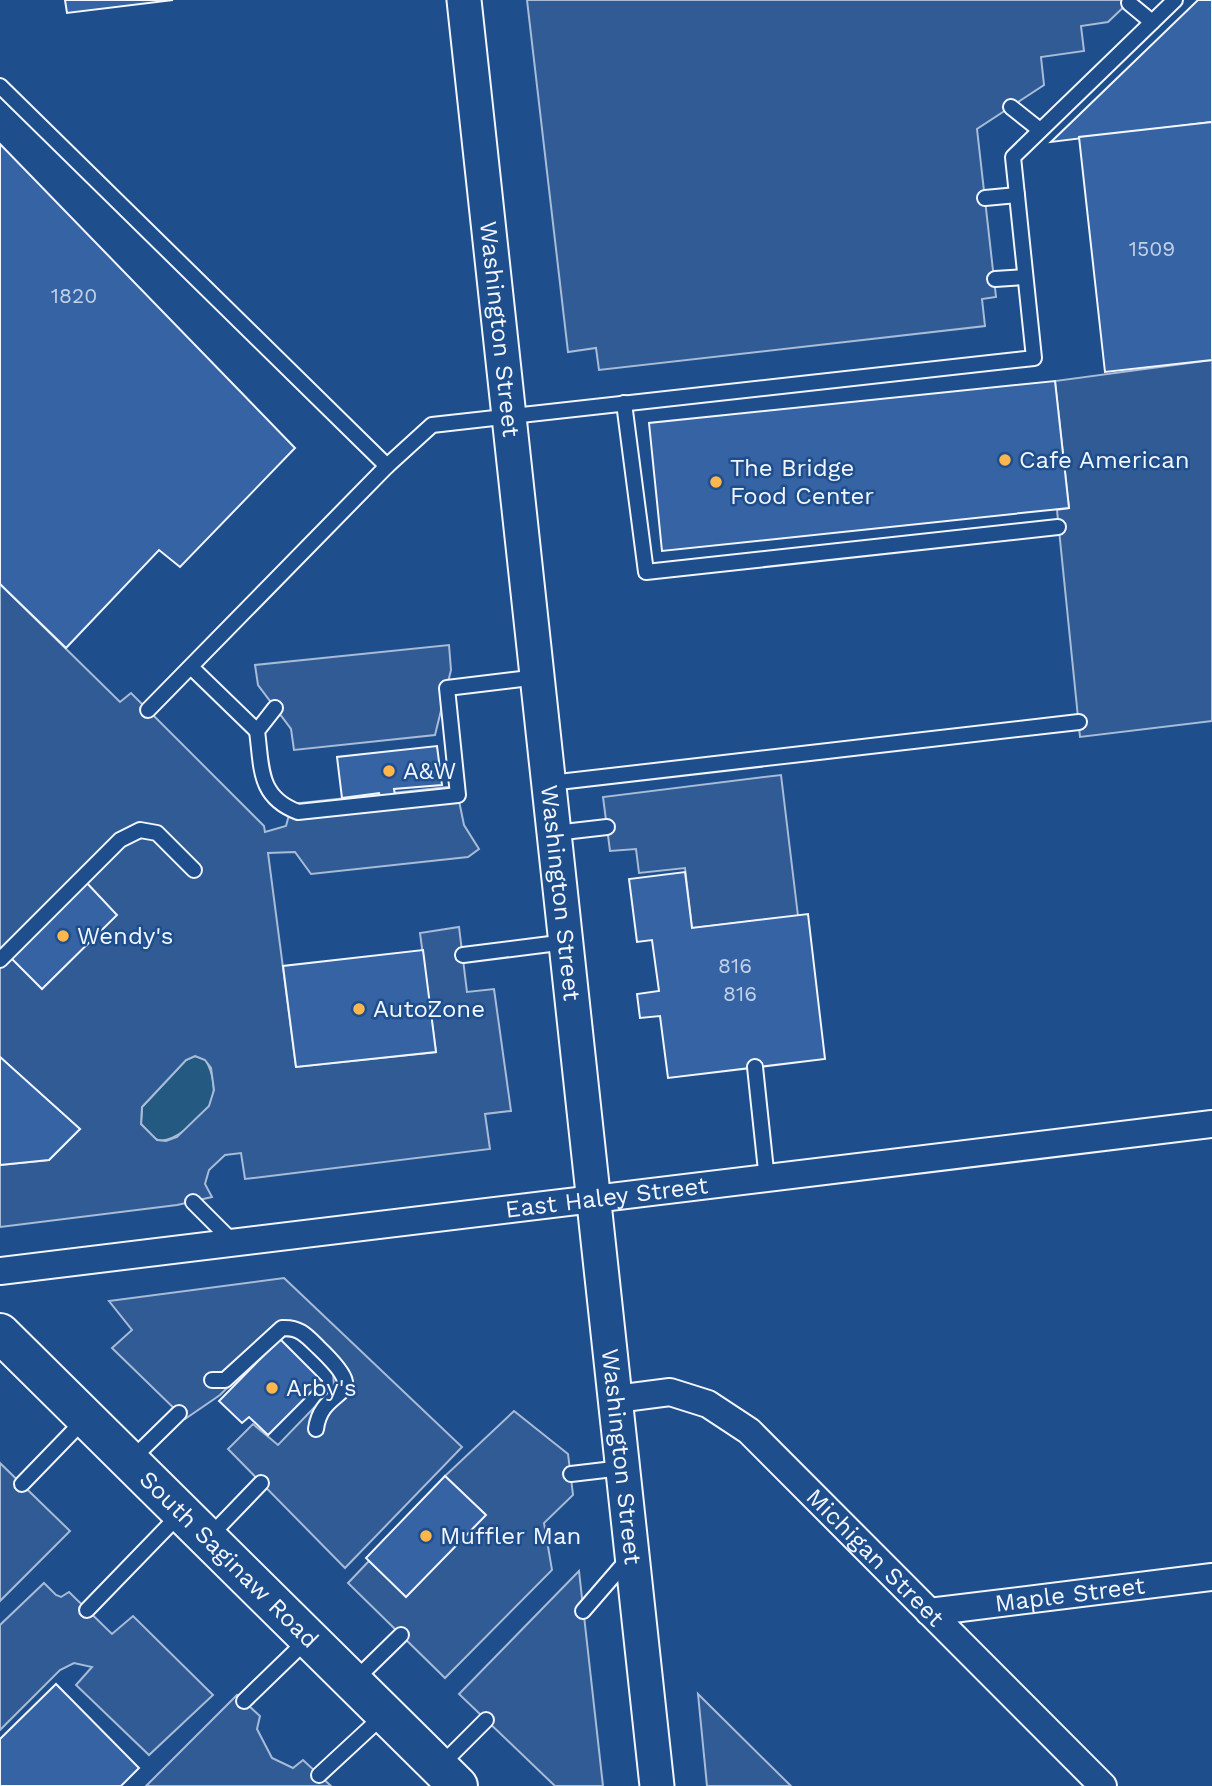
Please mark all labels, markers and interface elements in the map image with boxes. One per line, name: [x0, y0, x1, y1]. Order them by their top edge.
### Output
street label: Washington Street: [474, 220, 525, 438]
house number: 1509: [1129, 236, 1175, 261]
house number: 1820: [51, 283, 97, 308]
place label: Cafe American: [1019, 446, 1190, 474]
marker: Cafe American: [997, 452, 1013, 468]
place label: The Bridge Food Center: [730, 454, 874, 510]
marker: The Bridge Food Center: [708, 474, 724, 490]
place label: A&W: [403, 757, 456, 785]
marker: A&W: [381, 763, 397, 779]
street label: Washington Street: [535, 783, 586, 1002]
place label: Wendy's: [77, 922, 173, 950]
marker: Wendy's: [55, 928, 71, 944]
house number: 816: [718, 953, 752, 978]
house number: 816: [723, 981, 757, 1006]
place label: AutoZone: [373, 995, 485, 1023]
marker: AutoZone: [351, 1001, 367, 1017]
street label: East Haley Street: [504, 1171, 709, 1224]
street label: Washington Street: [596, 1347, 647, 1566]
place label: Arby's: [286, 1374, 357, 1402]
marker: Arby's: [264, 1380, 280, 1396]
street label: South Saginaw Road: [134, 1465, 324, 1654]
street label: Michigan Street: [800, 1483, 950, 1632]
place label: Muffler Man: [440, 1522, 581, 1550]
marker: Muffler Man: [418, 1528, 434, 1544]
street label: Maple Street: [993, 1571, 1146, 1618]

